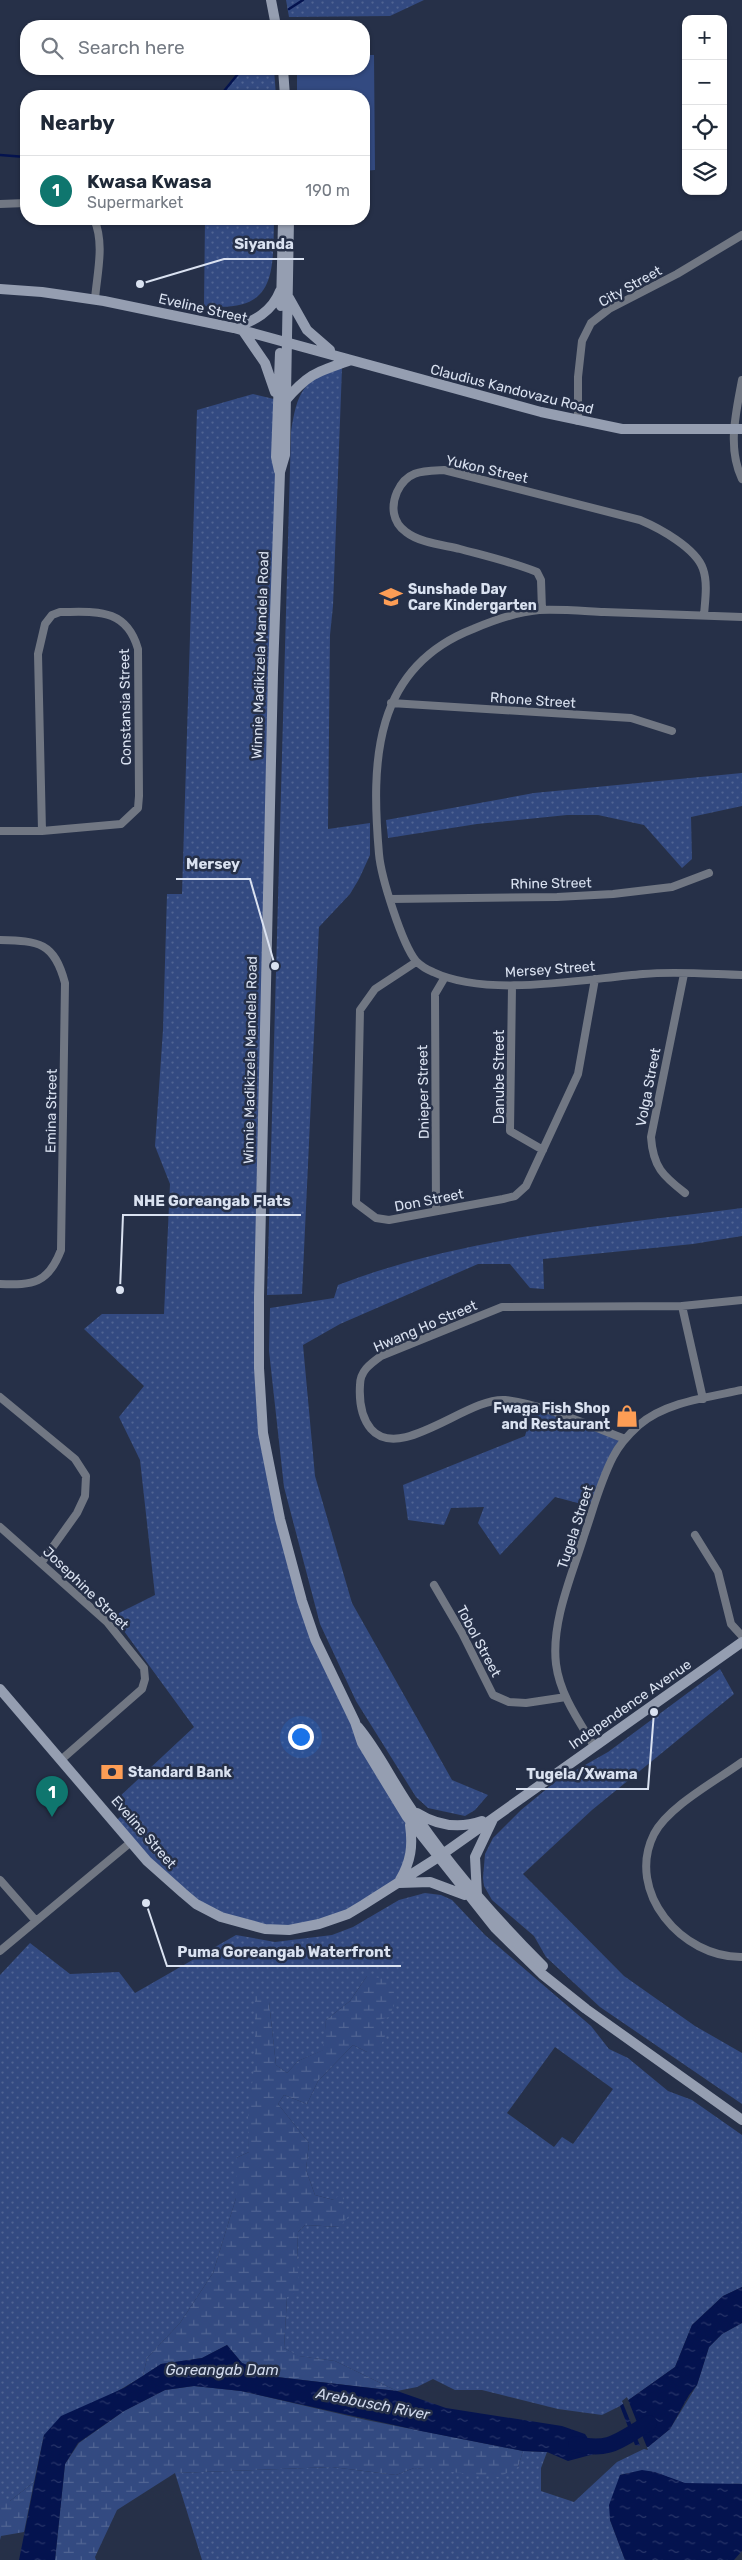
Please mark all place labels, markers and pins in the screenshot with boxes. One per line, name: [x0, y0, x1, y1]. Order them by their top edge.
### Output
callout: Siyanda: [224, 229, 304, 259]
place label: Sunshade Day Care Kindergarten: [408, 581, 537, 614]
school or university icon: Sunshade Day Care Kindergarten: [378, 584, 404, 610]
callout: Mersey: [176, 849, 250, 879]
callout: NHE Goreangab Flats: [123, 1185, 301, 1215]
place label: Fwaga Fish Shop and Restaurant: [493, 1400, 610, 1433]
shop icon: Fwaga Fish Shop and Restaurant: [614, 1403, 640, 1429]
bank icon: Standard Bank: [99, 1759, 125, 1785]
callout: Tugela/Xwama: [516, 1759, 648, 1789]
place label: Standard Bank: [128, 1764, 232, 1781]
pin: 1: [36, 1776, 68, 1817]
callout: Puma Goreangab Waterfront: [167, 1936, 401, 1966]

